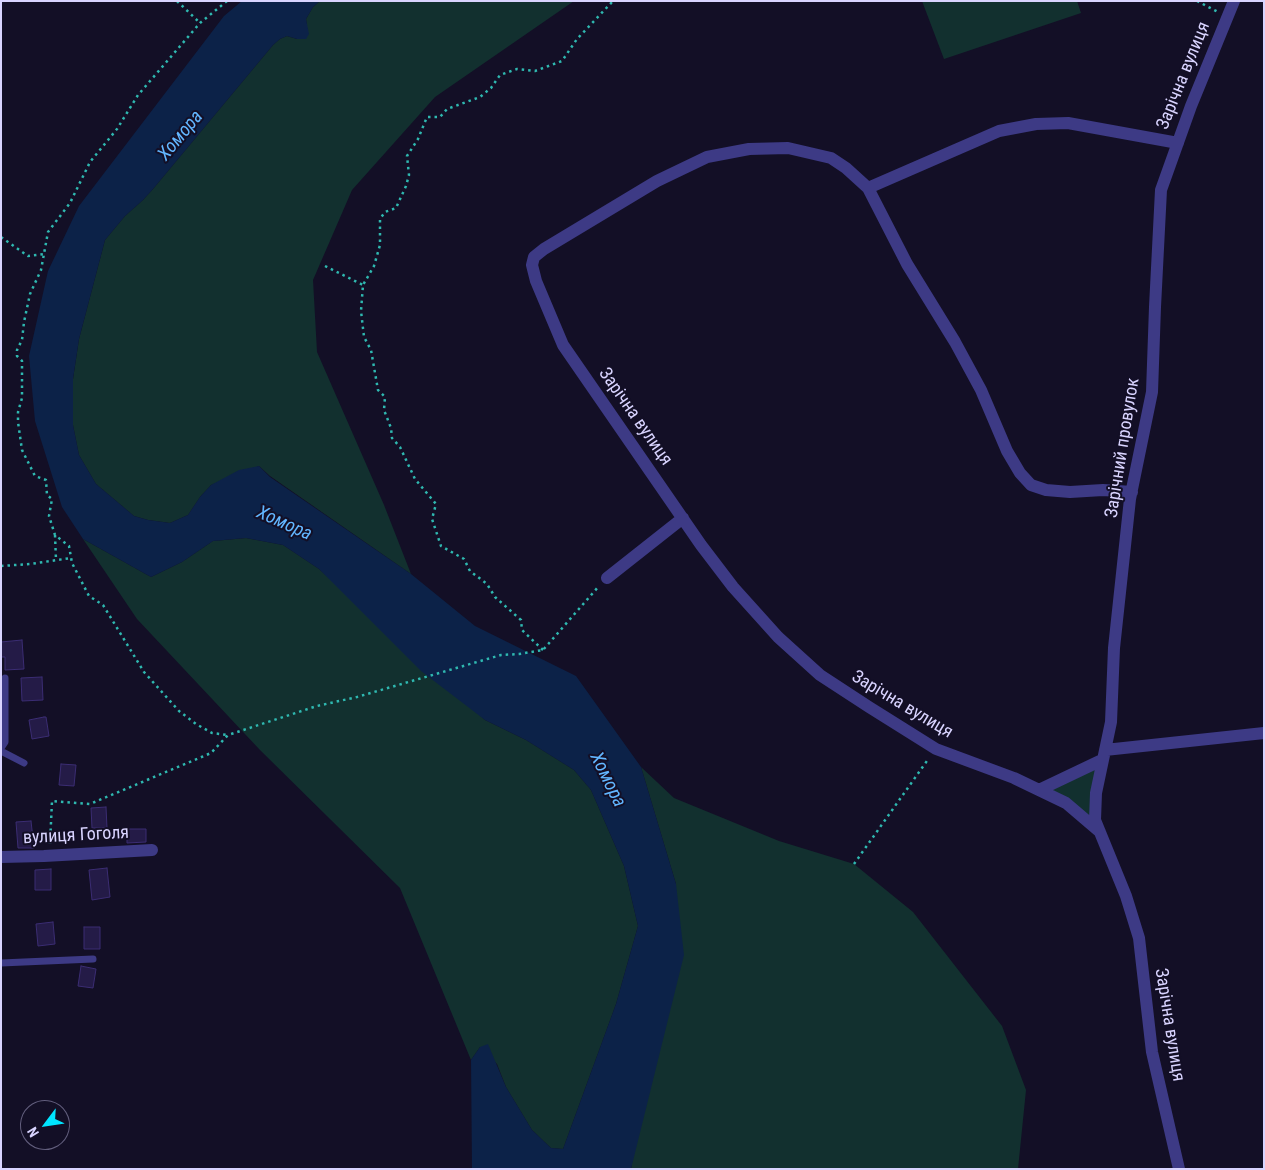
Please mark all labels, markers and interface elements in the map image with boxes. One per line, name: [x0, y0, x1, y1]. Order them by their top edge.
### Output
street label: Зарічна вулиця: [1153, 19, 1215, 133]
water label: Хомора: [154, 106, 208, 166]
street label: Зарічна вулиця: [593, 364, 677, 470]
street label: Зарічний провулок: [1101, 377, 1145, 519]
water label: Хомора: [253, 502, 315, 546]
street label: Зарічна вулиця: [848, 666, 956, 744]
water label: Хомора: [584, 749, 630, 811]
street label: вулиця Гоголя: [22, 822, 130, 850]
street label: Зарічна вулиця: [1149, 967, 1189, 1083]
north arrow: [20, 1100, 70, 1150]
text: N: [24, 1124, 42, 1140]

